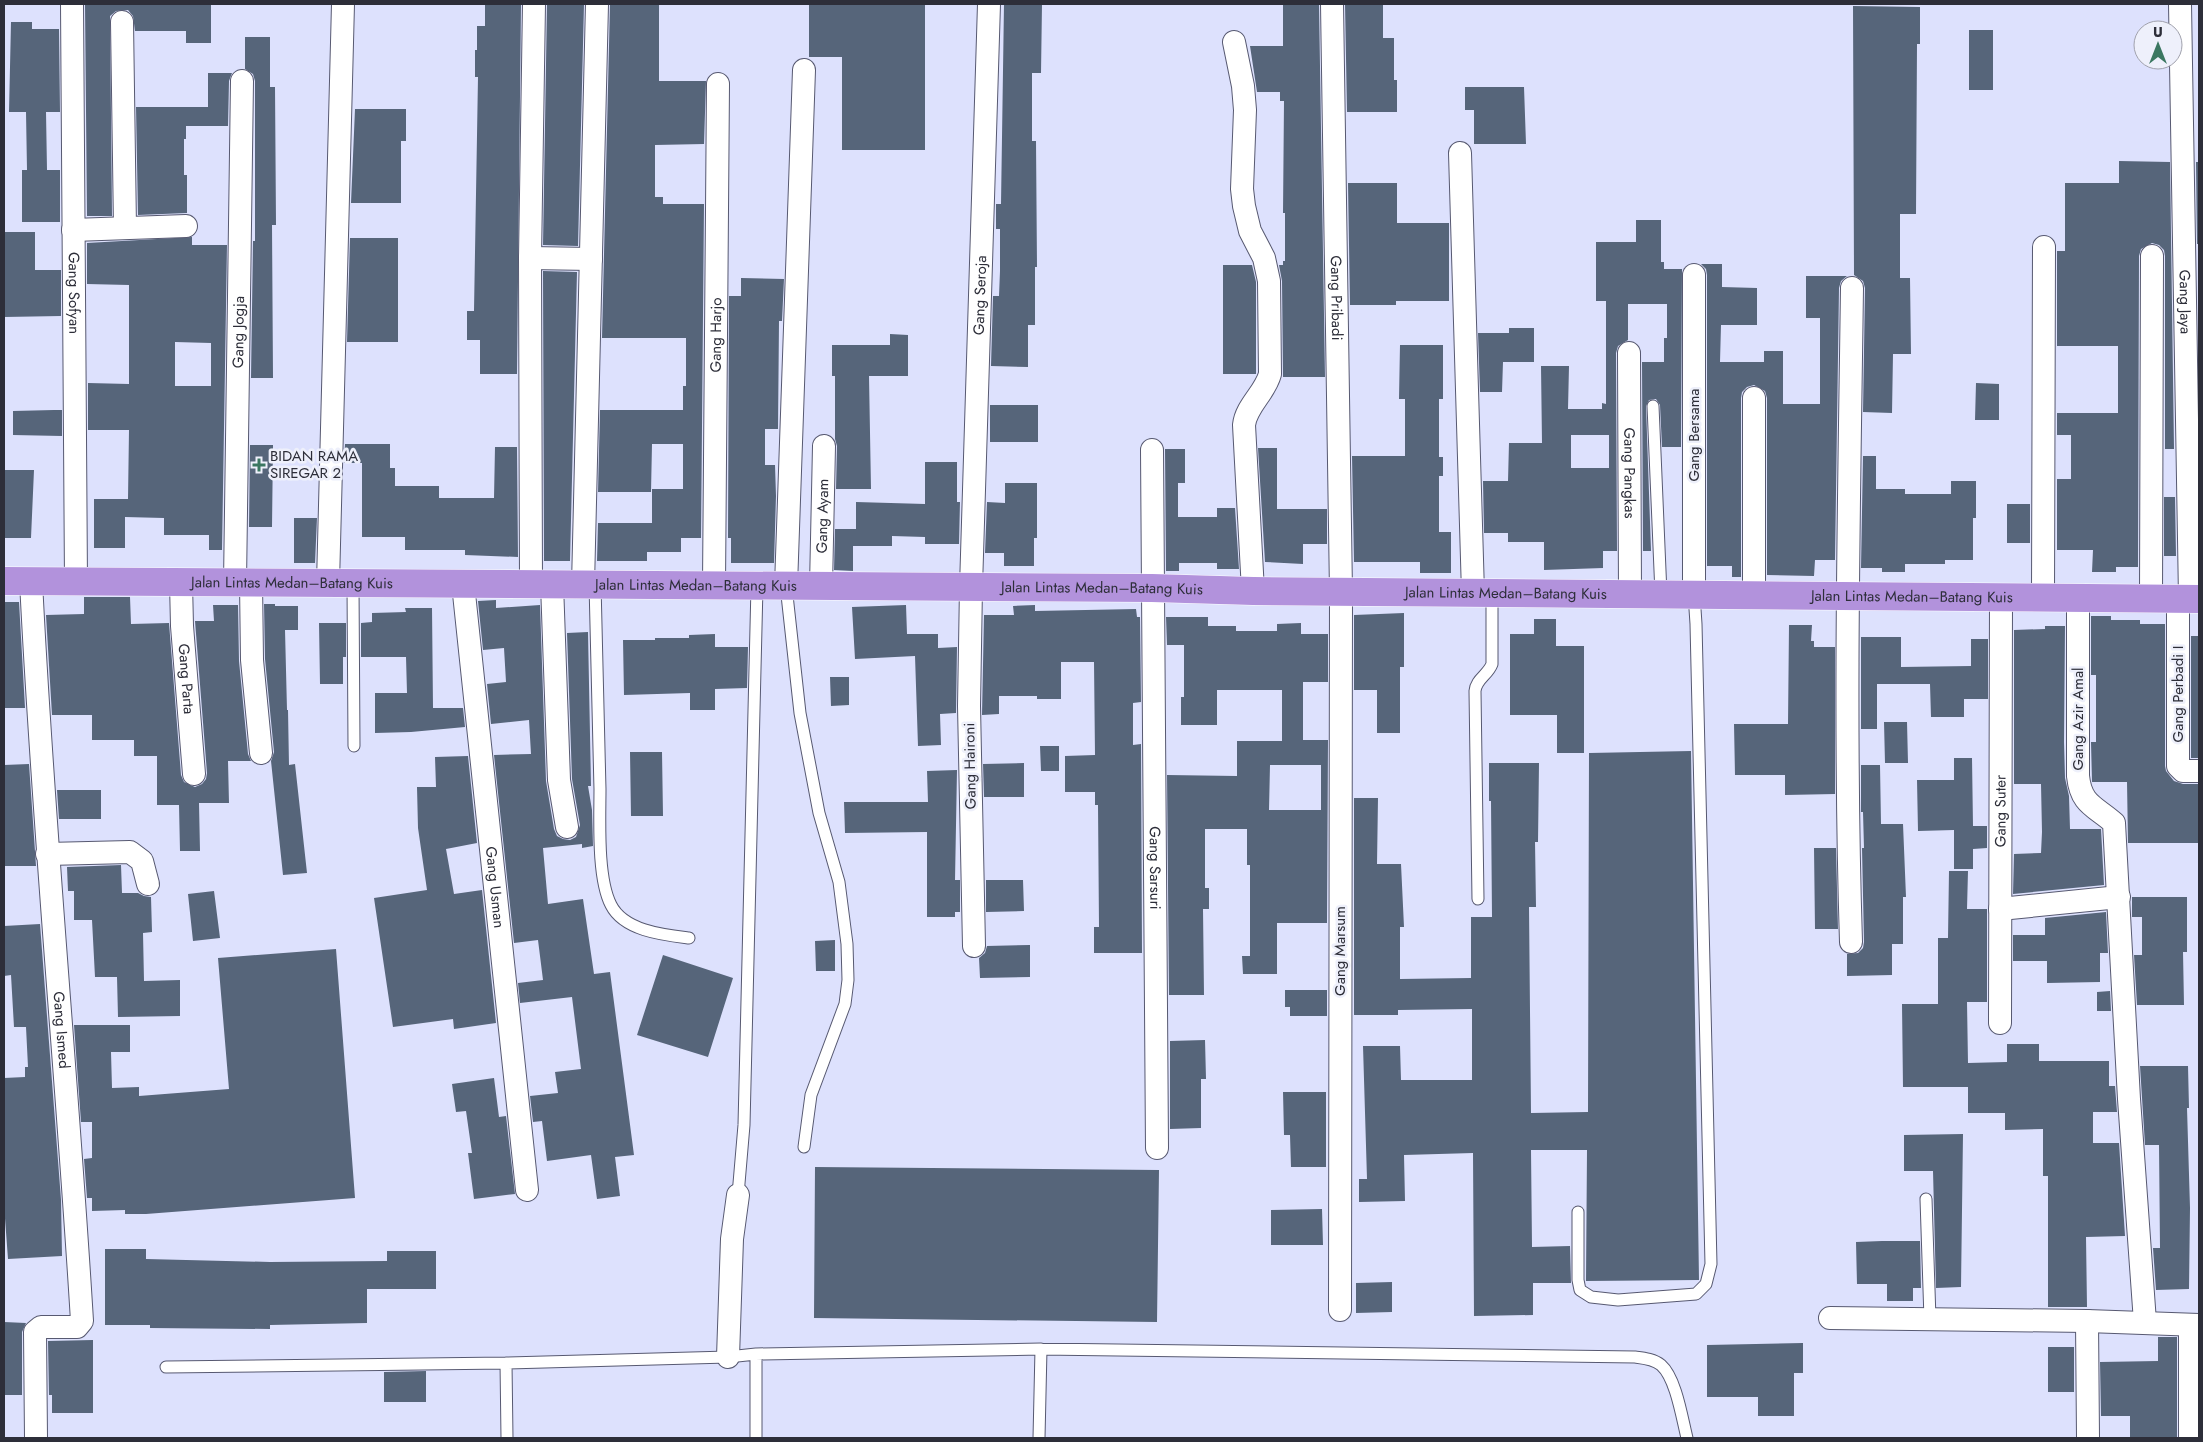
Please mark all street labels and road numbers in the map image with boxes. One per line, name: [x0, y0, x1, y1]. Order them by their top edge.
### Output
street label: Gang Sofyan: [63, 252, 85, 334]
street label: Gang Seroja: [968, 255, 992, 335]
street label: Gang Pribadi: [1325, 255, 1348, 341]
street label: Gang Jaya: [2173, 270, 2197, 334]
street label: Gang Jogja: [227, 296, 250, 368]
street label: Gang Harjo: [705, 297, 727, 373]
street label: Gang Bersama: [1683, 388, 1705, 482]
street label: Gang Pangkas: [1618, 427, 1641, 519]
street label: Gang Ayam: [811, 479, 834, 554]
street label: Jalan Lintas Medan–Batang Kuis: [189, 571, 393, 594]
street label: Jalan Lintas Medan–Batang Kuis: [593, 574, 797, 597]
street label: Jalan Lintas Medan–Batang Kuis: [999, 576, 1203, 601]
street label: Jalan Lintas Medan–Batang Kuis: [1403, 581, 1607, 605]
street label: Jalan Lintas Medan–Batang Kuis: [1809, 585, 2013, 608]
street label: Gang Parta: [172, 643, 200, 715]
street label: Gang Perbadi I: [2167, 646, 2189, 742]
street label: Gang Azir Amal: [2067, 667, 2089, 771]
street label: Gang Haironi: [958, 723, 982, 809]
street label: Gang Suter: [1989, 774, 2012, 847]
street label: Gang Sarsuri: [1144, 826, 1166, 910]
street label: Gang Usman: [480, 845, 510, 929]
street label: Gang Marsum: [1329, 906, 1351, 996]
street label: Gang Ismed: [47, 990, 75, 1069]

